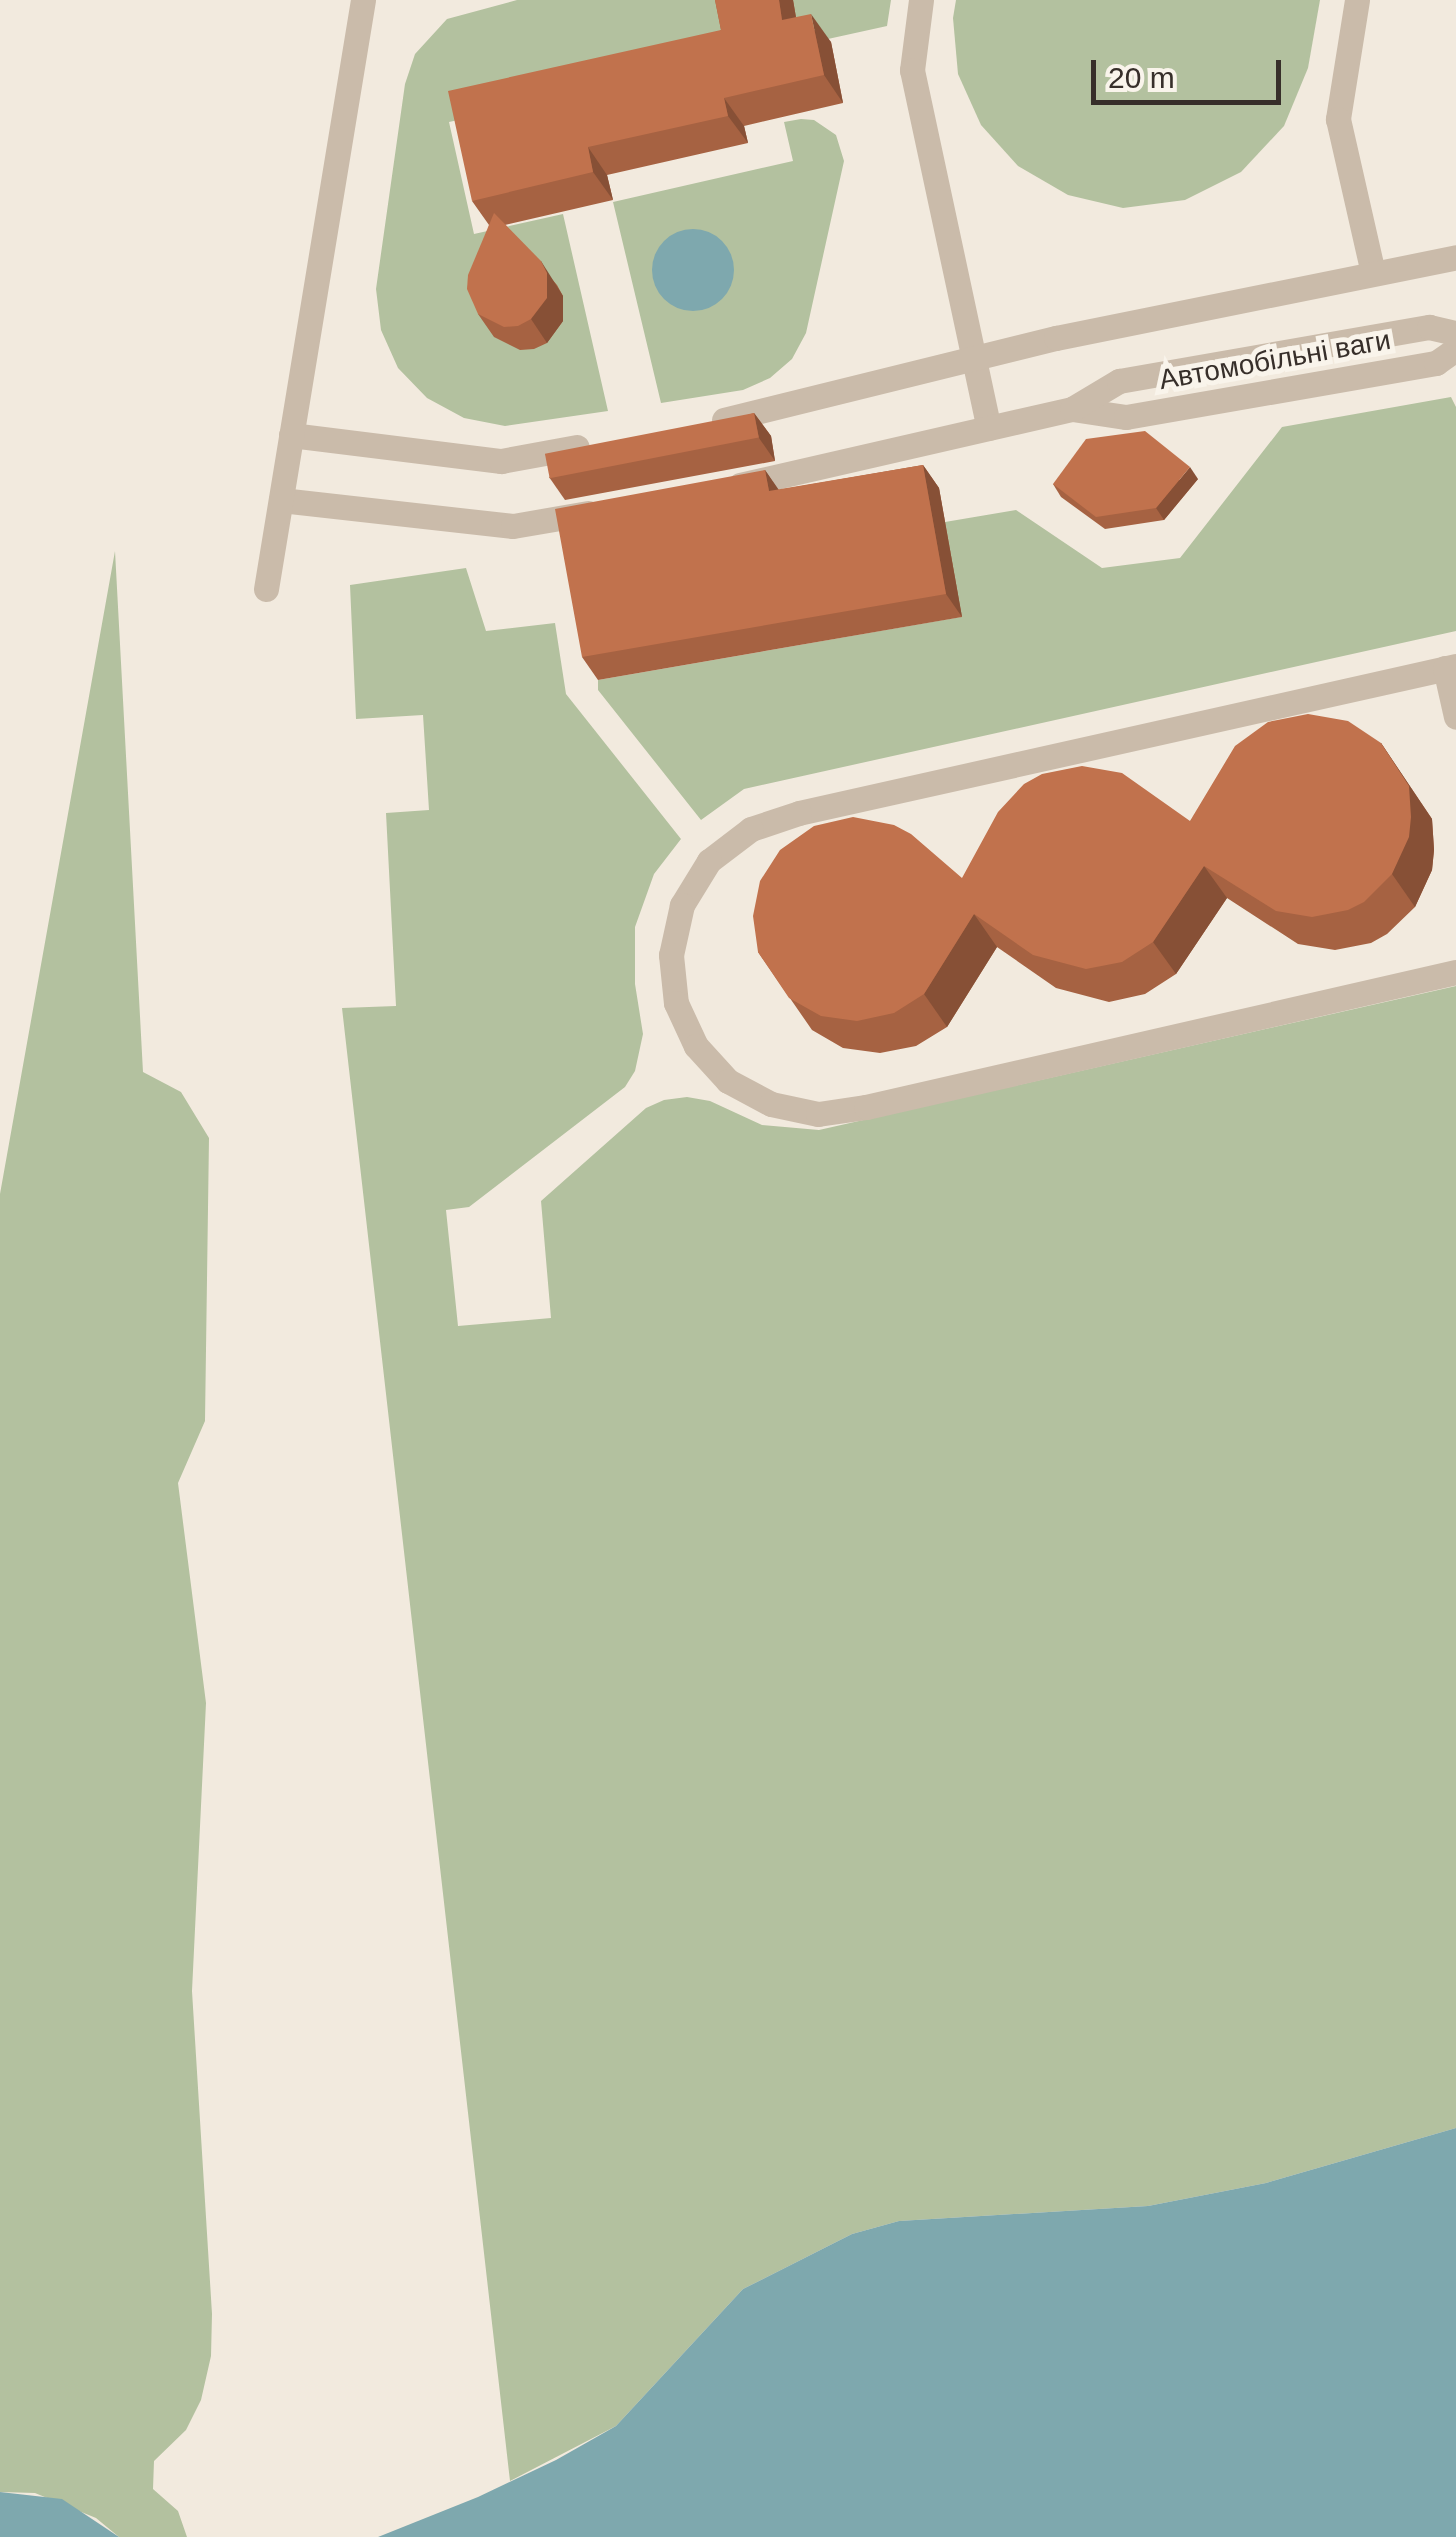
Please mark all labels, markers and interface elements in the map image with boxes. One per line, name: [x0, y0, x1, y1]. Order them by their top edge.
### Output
scale bar: [1096, 40, 1286, 102]
text: 20 m: [1108, 61, 1175, 94]
street label: Автомобільні ваги: [1157, 323, 1393, 397]

